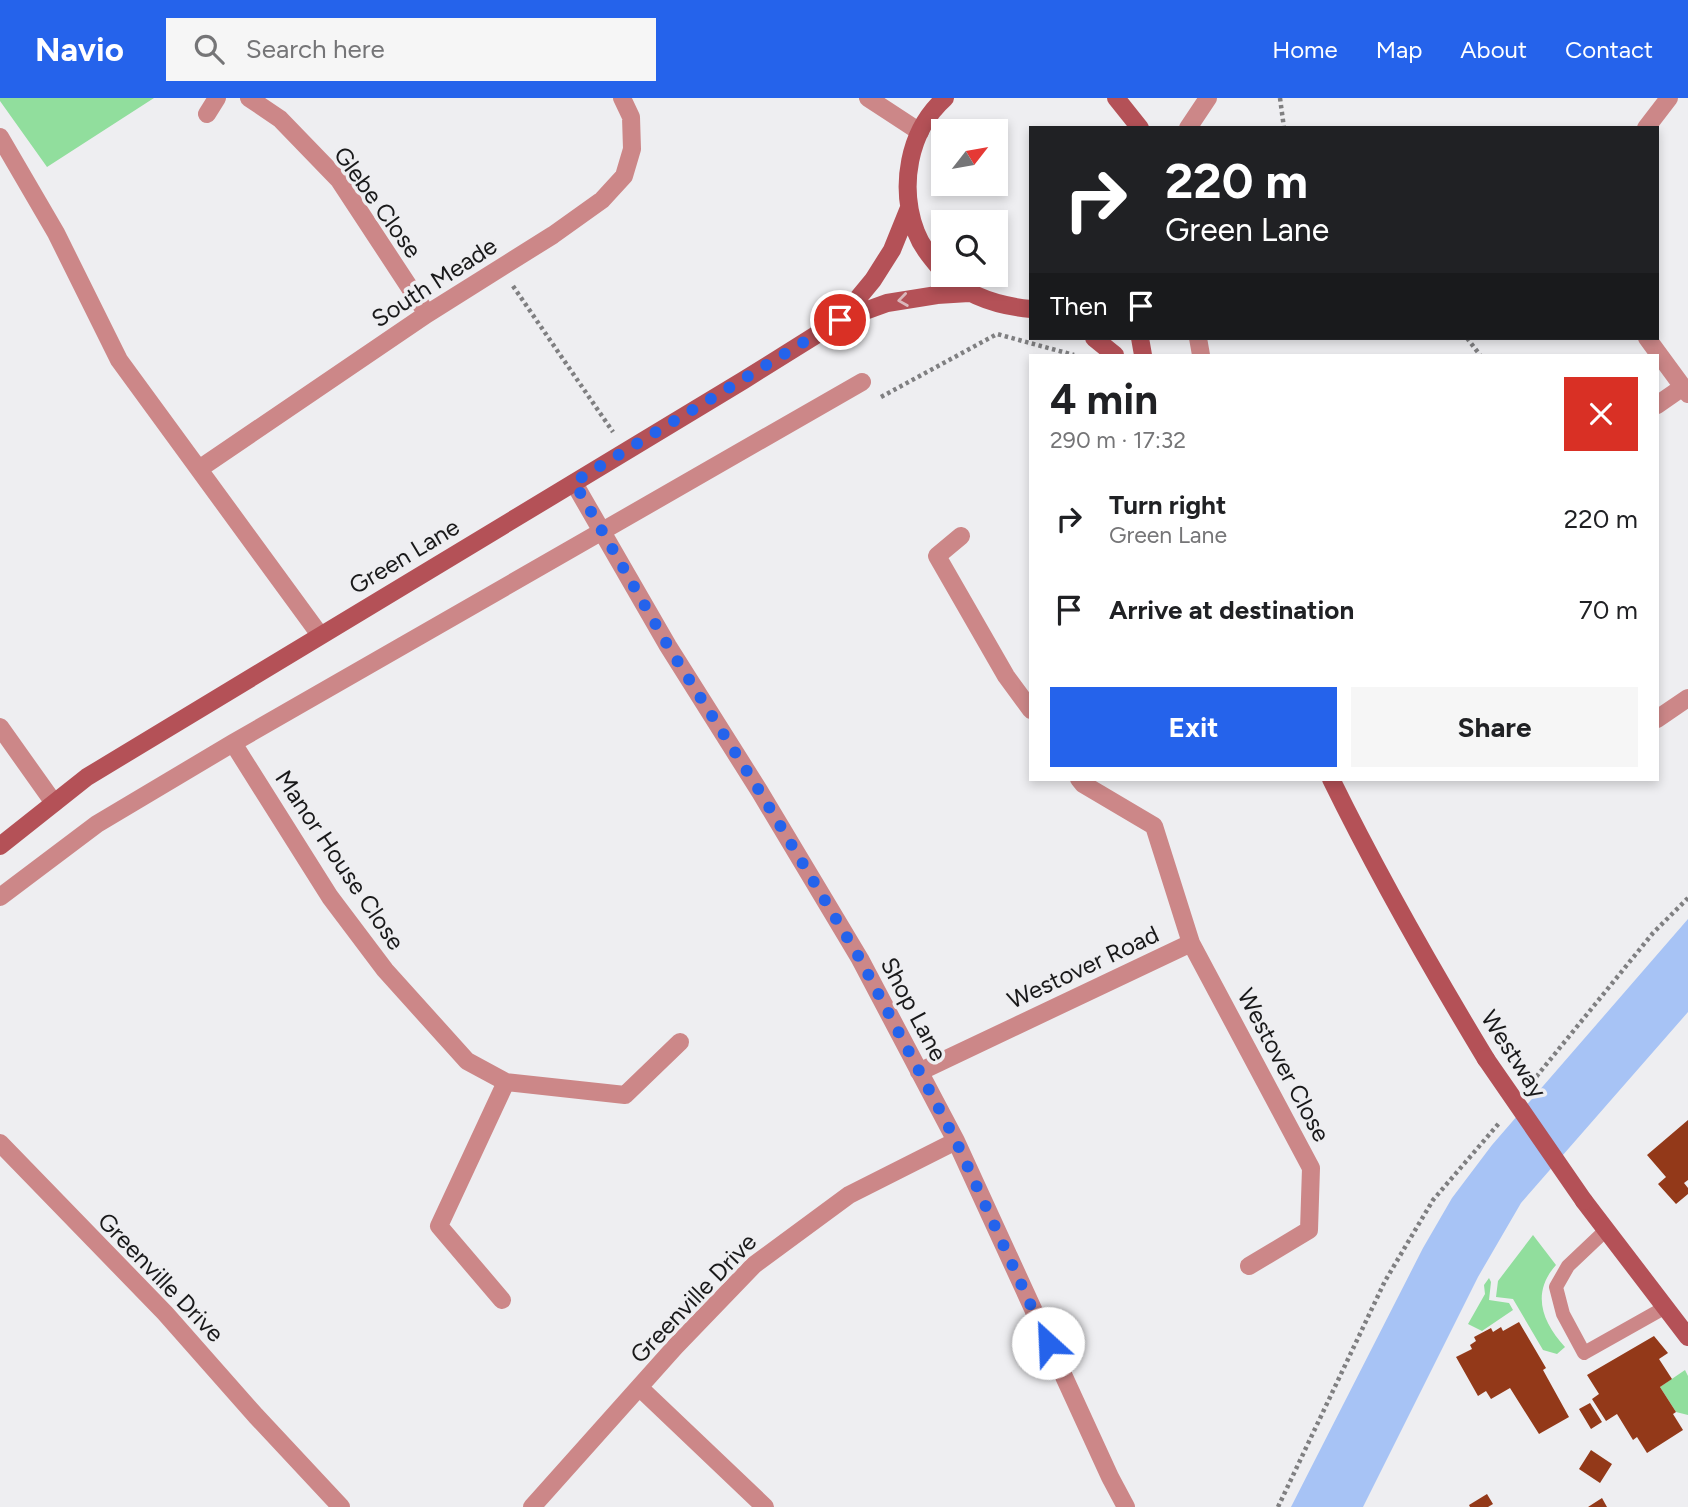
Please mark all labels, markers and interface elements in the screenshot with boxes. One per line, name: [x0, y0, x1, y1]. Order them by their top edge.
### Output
search box: [166, 18, 656, 81]
text: Navio: [35, 30, 124, 69]
icon: search: [190, 30, 228, 68]
text: Search here: [246, 33, 385, 65]
text: Home: [1272, 35, 1338, 64]
text: Map: [1376, 35, 1422, 64]
text: About: [1460, 35, 1527, 64]
text: Contact: [1565, 35, 1653, 64]
north arrow: [931, 119, 1008, 196]
map controls: [931, 119, 1008, 287]
street label: Glebe Close: [328, 141, 428, 263]
text: 220 m: [1165, 151, 1308, 210]
icon: right: [1050, 154, 1141, 245]
button: search: [931, 210, 1008, 287]
text: Green Lane: [1165, 211, 1329, 249]
street label: South Meade: [366, 231, 502, 333]
icon: arrive: [1122, 287, 1160, 325]
pin: [810, 290, 870, 350]
text: Then: [1050, 290, 1108, 322]
one-way arrow: [897, 292, 909, 307]
icon: arrive: [821, 301, 859, 339]
text: 4 min: [1050, 374, 1158, 425]
button: close: [1564, 377, 1638, 451]
text: 290 m · 17:32: [1050, 426, 1186, 454]
text: Turn right: [1109, 489, 1226, 521]
icon: right: [1050, 500, 1088, 538]
text: 220 m: [1564, 503, 1638, 535]
street label: Green Lane: [344, 512, 464, 600]
text: Green Lane: [1109, 521, 1227, 549]
icon: arrive: [1050, 591, 1088, 629]
text: Arrive at destination: [1109, 594, 1354, 626]
text: 70 m: [1579, 594, 1638, 626]
button: Exit: [1050, 687, 1337, 767]
button: Share: [1351, 687, 1638, 767]
street label: Manor House Close: [269, 765, 411, 955]
street label: Westover Road: [1003, 919, 1163, 1015]
street label: Shop Lane: [875, 952, 953, 1066]
street label: Westover Close: [1232, 984, 1336, 1146]
street label: Westway: [1475, 1005, 1553, 1104]
street label: Greenville Drive: [92, 1206, 230, 1348]
street label: Greenville Drive: [624, 1227, 762, 1369]
position arrow: [1011, 1306, 1085, 1380]

